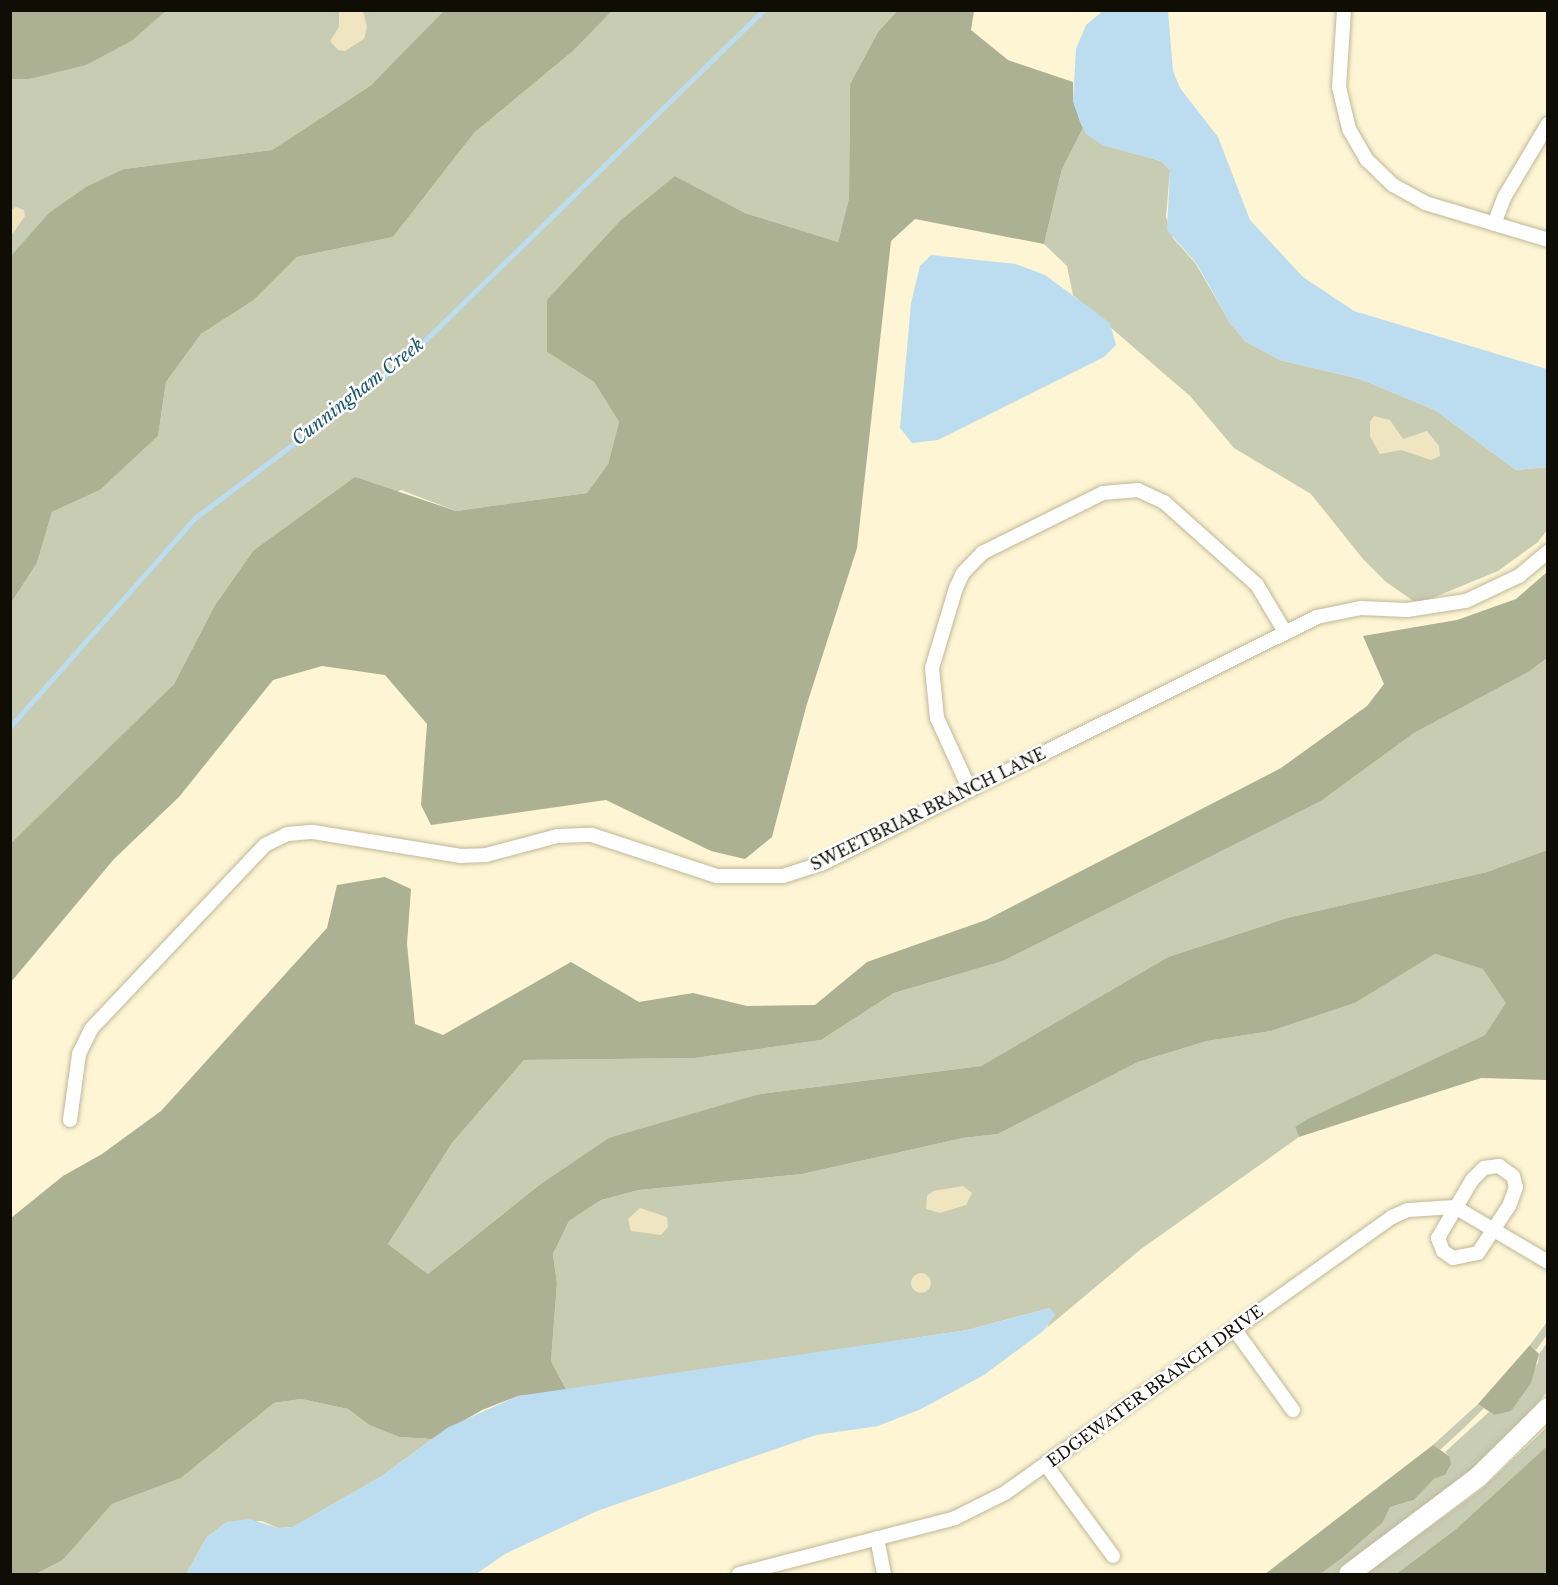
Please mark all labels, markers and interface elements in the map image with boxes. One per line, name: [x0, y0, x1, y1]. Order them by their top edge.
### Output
water label: Cunningham Creek: [288, 334, 428, 450]
street label: SWEETBRIAR BRANCH LANE: [807, 743, 1049, 875]
street label: EDGEWATER BRANCH DRIVE: [1043, 1301, 1267, 1471]

